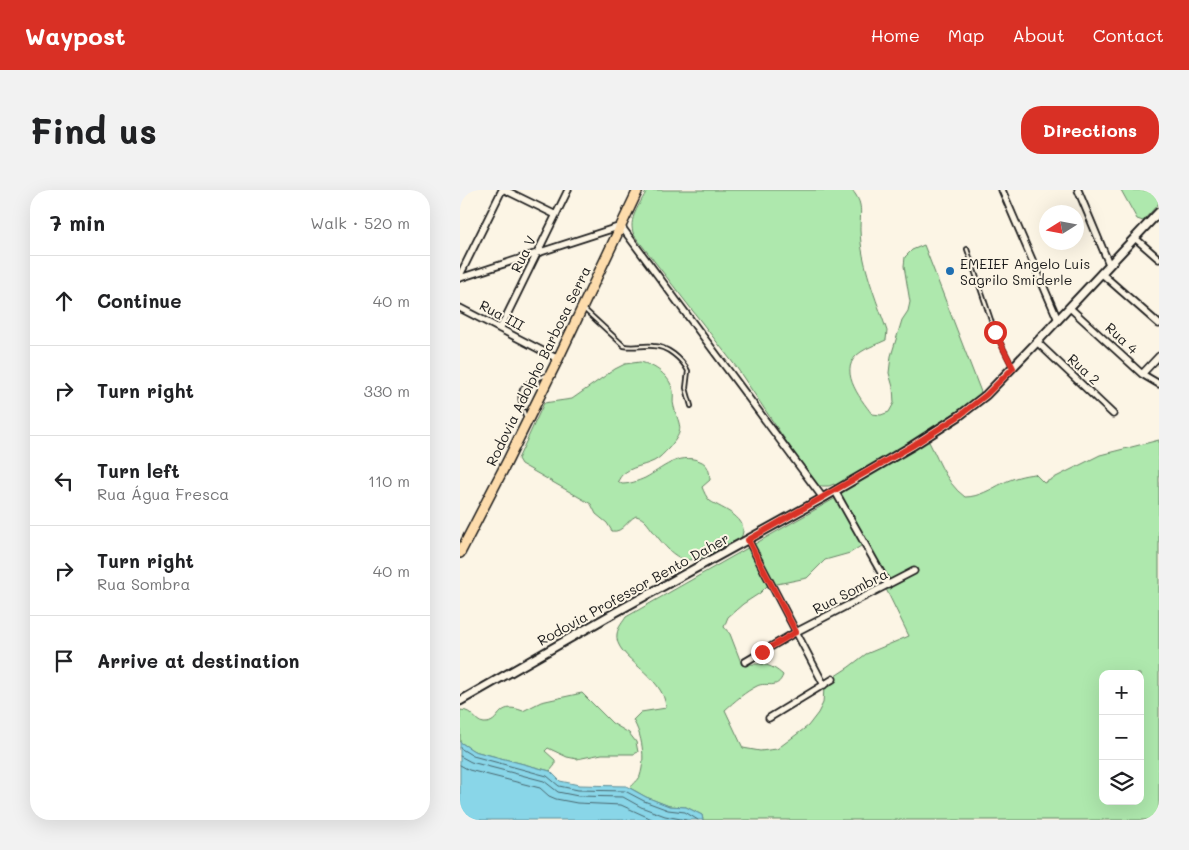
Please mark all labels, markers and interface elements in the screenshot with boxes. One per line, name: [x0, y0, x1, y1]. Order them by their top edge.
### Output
text: Waypost: [25, 20, 126, 51]
text: Home: [871, 23, 920, 47]
text: Map: [948, 23, 984, 47]
text: About: [1012, 23, 1065, 47]
text: Contact: [1093, 23, 1164, 47]
button: Directions: [1021, 106, 1159, 154]
text: Find us: [30, 107, 157, 153]
north arrow: [1039, 205, 1084, 250]
text: 7 min: [50, 209, 105, 236]
text: Walk · 520 m: [310, 212, 410, 233]
street label: Rua V: [506, 232, 540, 276]
place label: EMEIEF Angelo Luis Sagrilo Smiderle: [960, 254, 1090, 289]
street label: Rodovia Adolpho Barbosa Serra: [481, 263, 595, 469]
marker: EMEIEF Angelo Luis Sagrilo Smiderle: [944, 265, 956, 277]
icon: ahead: [50, 287, 78, 315]
text: Continue: [97, 288, 182, 313]
text: 40 m: [373, 290, 410, 311]
street label: Rua III: [476, 295, 528, 335]
street label: Rua 4: [1102, 318, 1143, 358]
route start: [984, 321, 1007, 344]
street label: Rua 2: [1064, 349, 1104, 389]
icon: right: [50, 377, 78, 405]
text: Turn right: [97, 378, 194, 403]
text: 330 m: [364, 380, 410, 401]
text: Turn left: [97, 458, 180, 483]
icon: left: [50, 467, 78, 495]
text: 110 m: [368, 470, 410, 491]
text: Rua Água Fresca: [97, 483, 229, 504]
street label: Rodovia Professor Bento Daher: [534, 528, 732, 650]
text: Turn right: [97, 548, 194, 573]
icon: right: [50, 557, 78, 585]
text: 40 m: [373, 560, 410, 581]
street label: Rua Sombra: [809, 564, 891, 618]
text: Rua Sombra: [97, 573, 191, 594]
route end: [751, 641, 774, 664]
icon: arrive: [50, 647, 78, 675]
text: Arrive at destination: [97, 648, 300, 673]
map controls: [1099, 670, 1144, 805]
button: +: [1099, 670, 1144, 715]
button: −: [1099, 715, 1144, 760]
button: layers: [1099, 760, 1144, 805]

